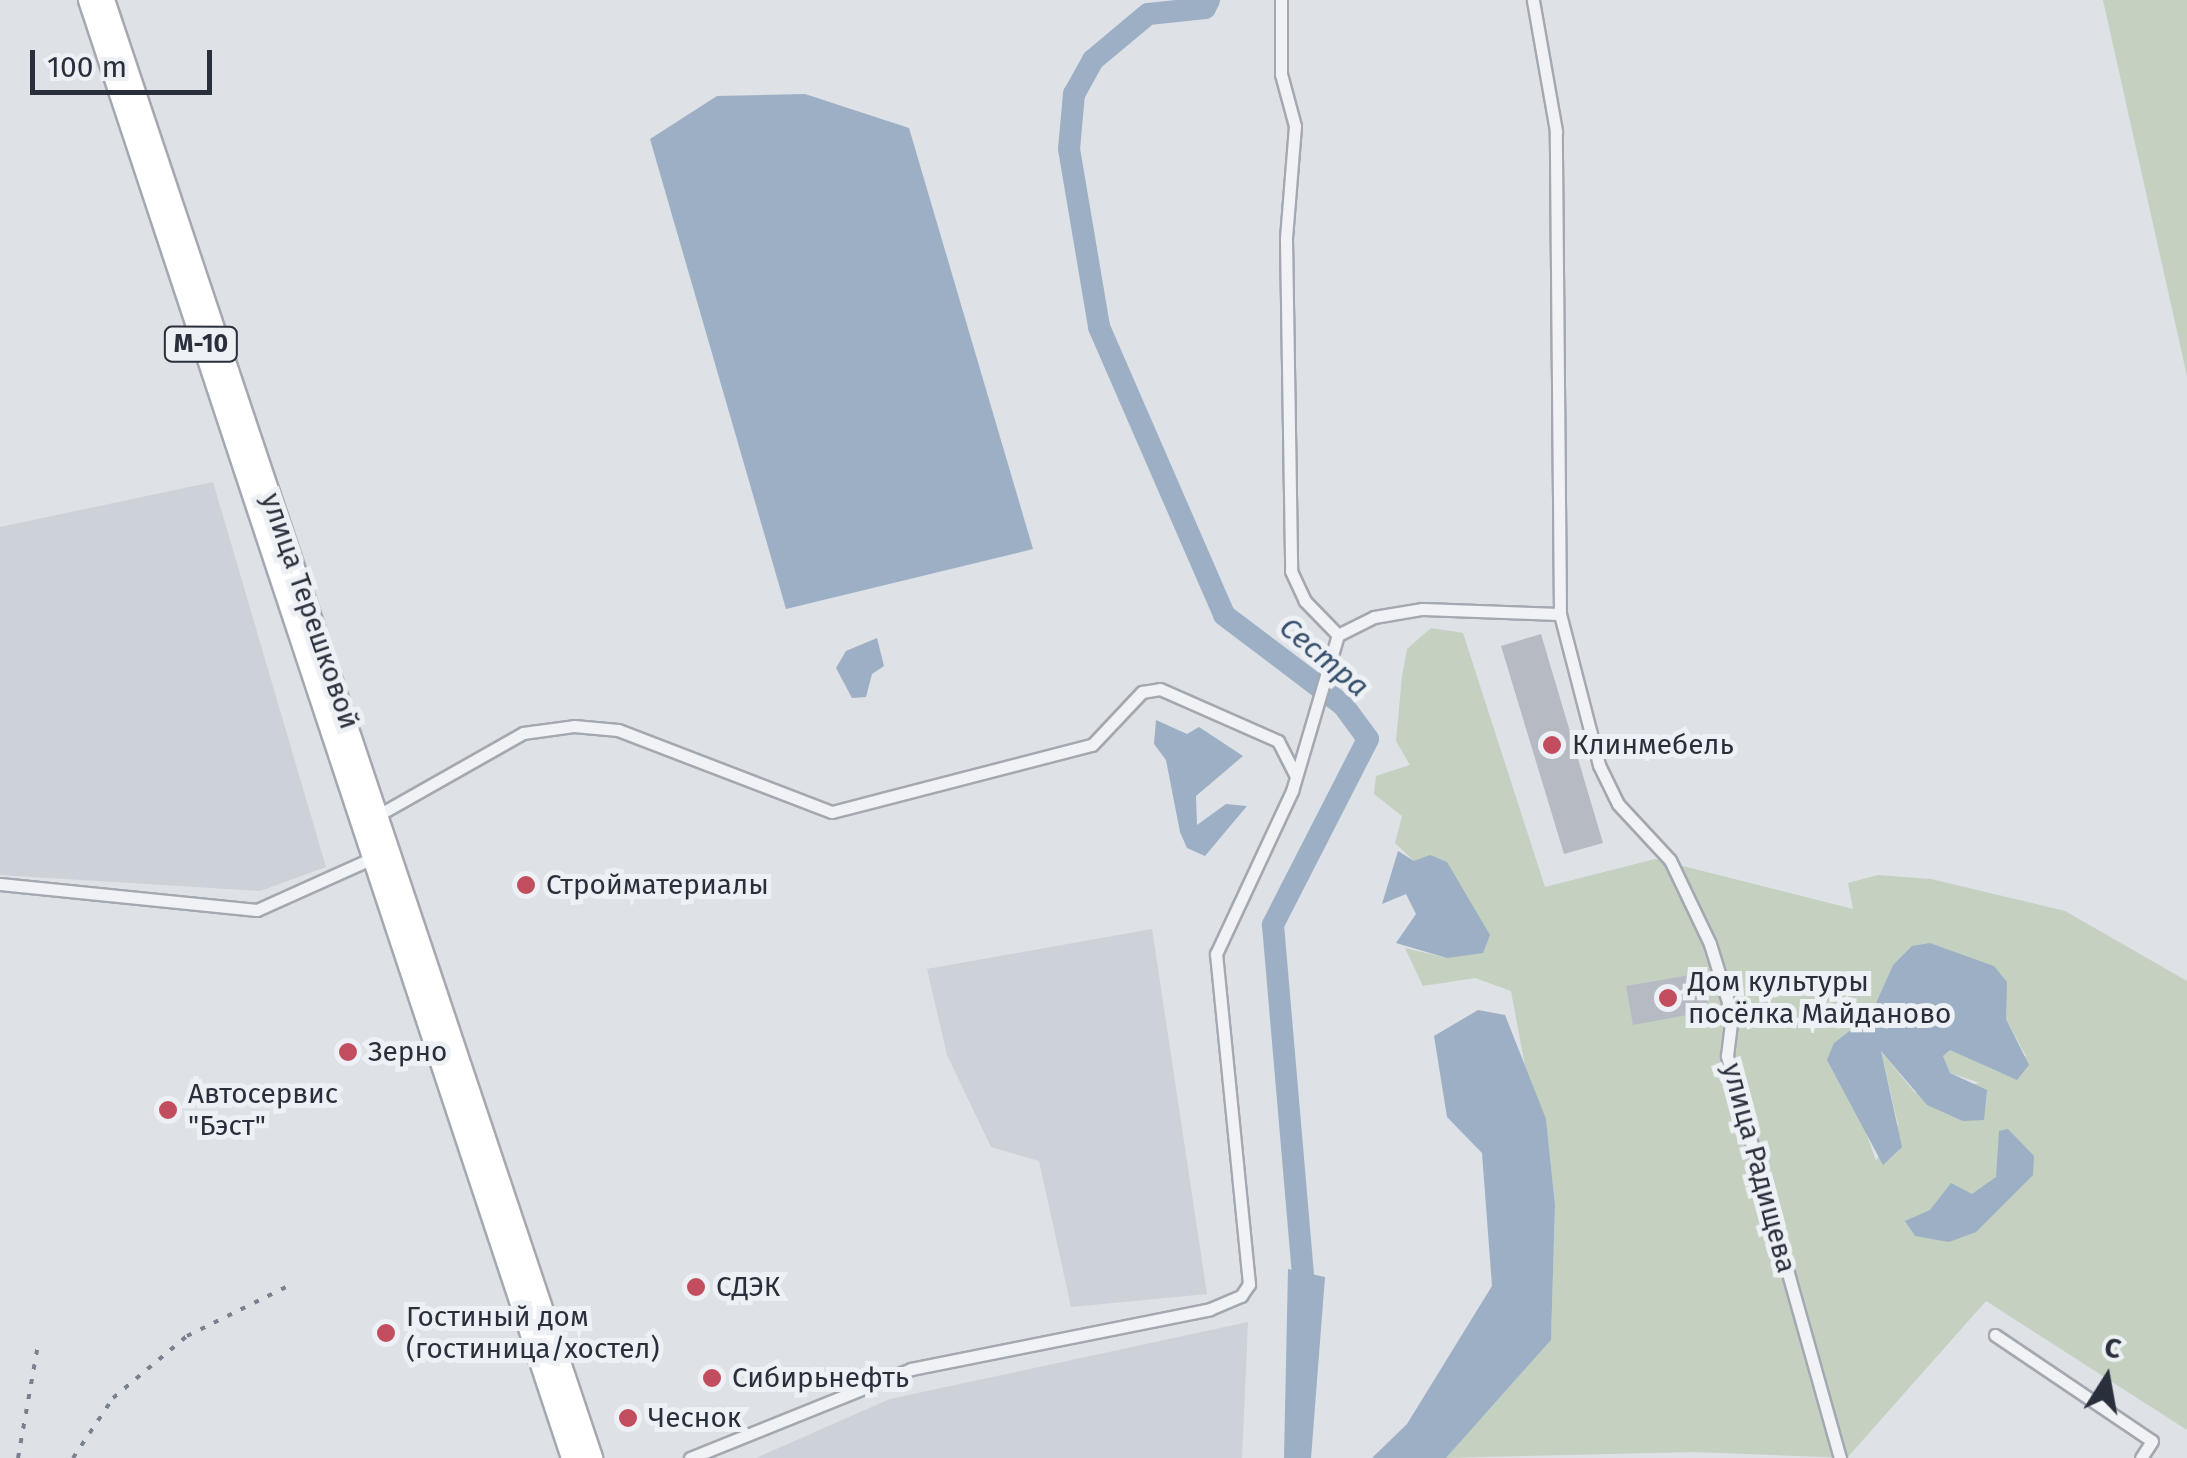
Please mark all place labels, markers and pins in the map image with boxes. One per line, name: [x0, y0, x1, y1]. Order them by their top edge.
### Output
place label: Клинмебель: [1572, 728, 1734, 762]
marker: Клинмебель: [1541, 734, 1563, 756]
place label: Стройматериалы: [546, 868, 769, 902]
marker: Стройматериалы: [515, 874, 537, 896]
place label: Дом культуры посёлка Майданово: [1688, 965, 1951, 1031]
marker: Дом культуры посёлка Майданово: [1657, 987, 1679, 1009]
place label: Зерно: [368, 1035, 447, 1069]
marker: Зерно: [337, 1041, 359, 1063]
place label: Автосервис "Бэст": [188, 1077, 338, 1143]
marker: Автосервис "Бэст": [157, 1099, 179, 1121]
place label: СДЭК: [716, 1270, 780, 1304]
marker: СДЭК: [685, 1276, 707, 1298]
place label: Гостиный дом (гостиница/хостел): [406, 1300, 659, 1366]
marker: Гостиный дом (гостиница/хостел): [375, 1322, 397, 1344]
place label: Сибирьнефть: [732, 1361, 909, 1395]
marker: Сибирьнефть: [701, 1367, 723, 1389]
place label: Чеснок: [648, 1401, 741, 1435]
marker: Чеснок: [617, 1407, 639, 1429]

